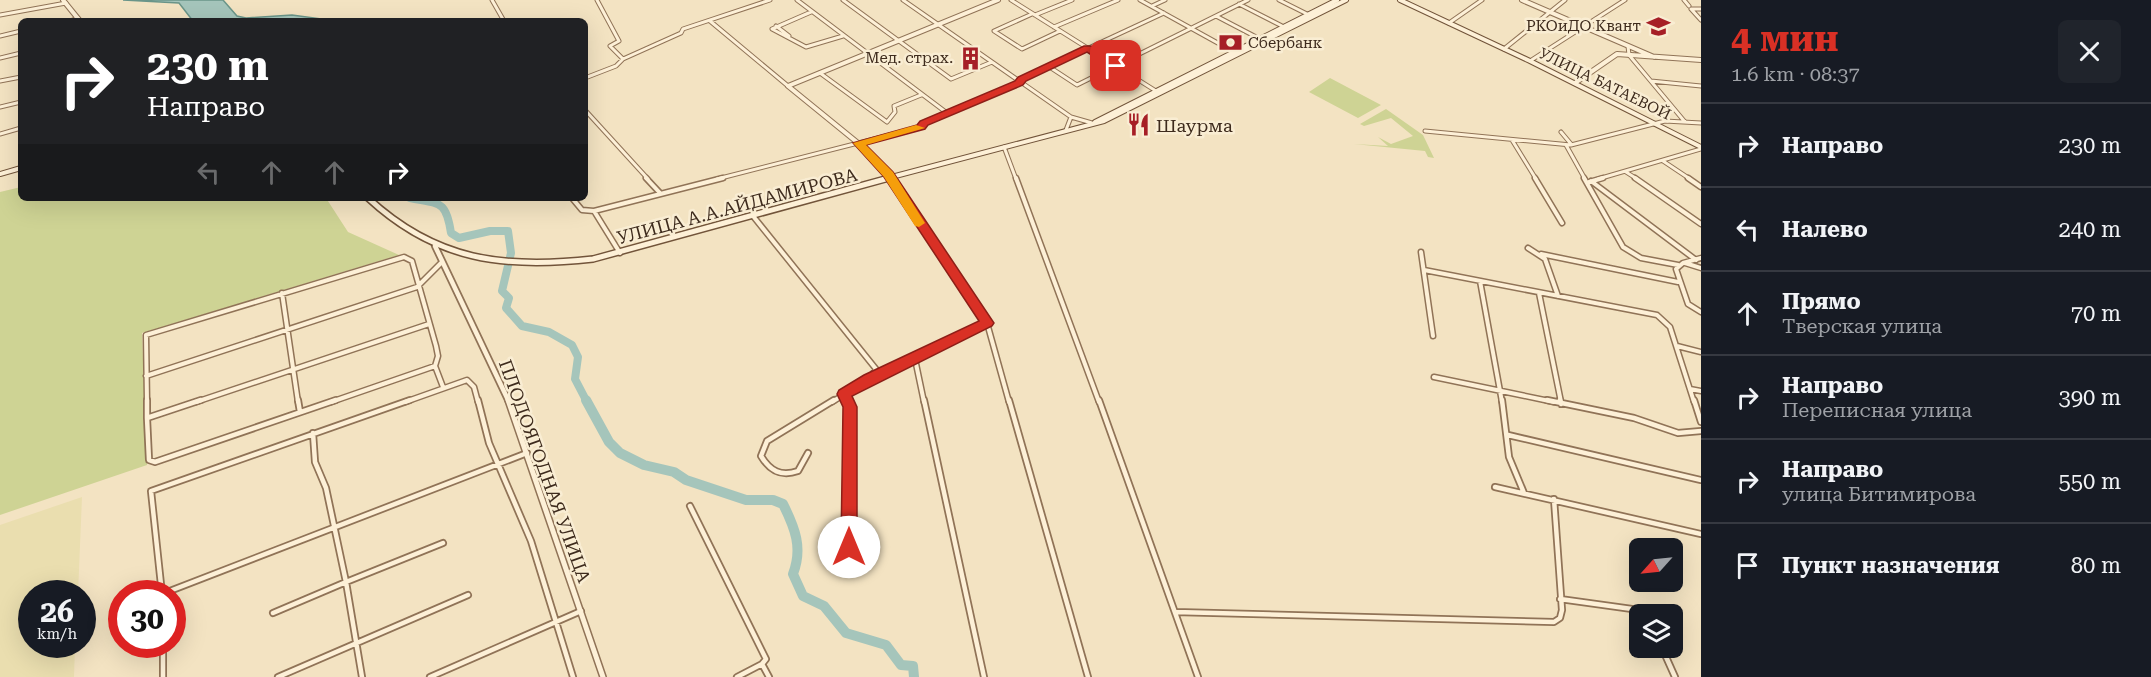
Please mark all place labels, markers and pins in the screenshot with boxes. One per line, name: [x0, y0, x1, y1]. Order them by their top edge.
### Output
school or university icon: РКОиДО Квант: [1646, 13, 1672, 39]
place label: РКОиДО Квант: [1526, 17, 1641, 35]
bank icon: Сбербанк: [1217, 30, 1243, 56]
place label: Сбербанк: [1248, 34, 1323, 52]
pin: [1090, 40, 1141, 91]
building icon: Мед. страх.: [958, 45, 984, 71]
place label: Мед. страх.: [865, 49, 953, 67]
restaurant icon: Шаурма: [1125, 112, 1151, 138]
place label: Шаурма: [1156, 115, 1233, 136]

